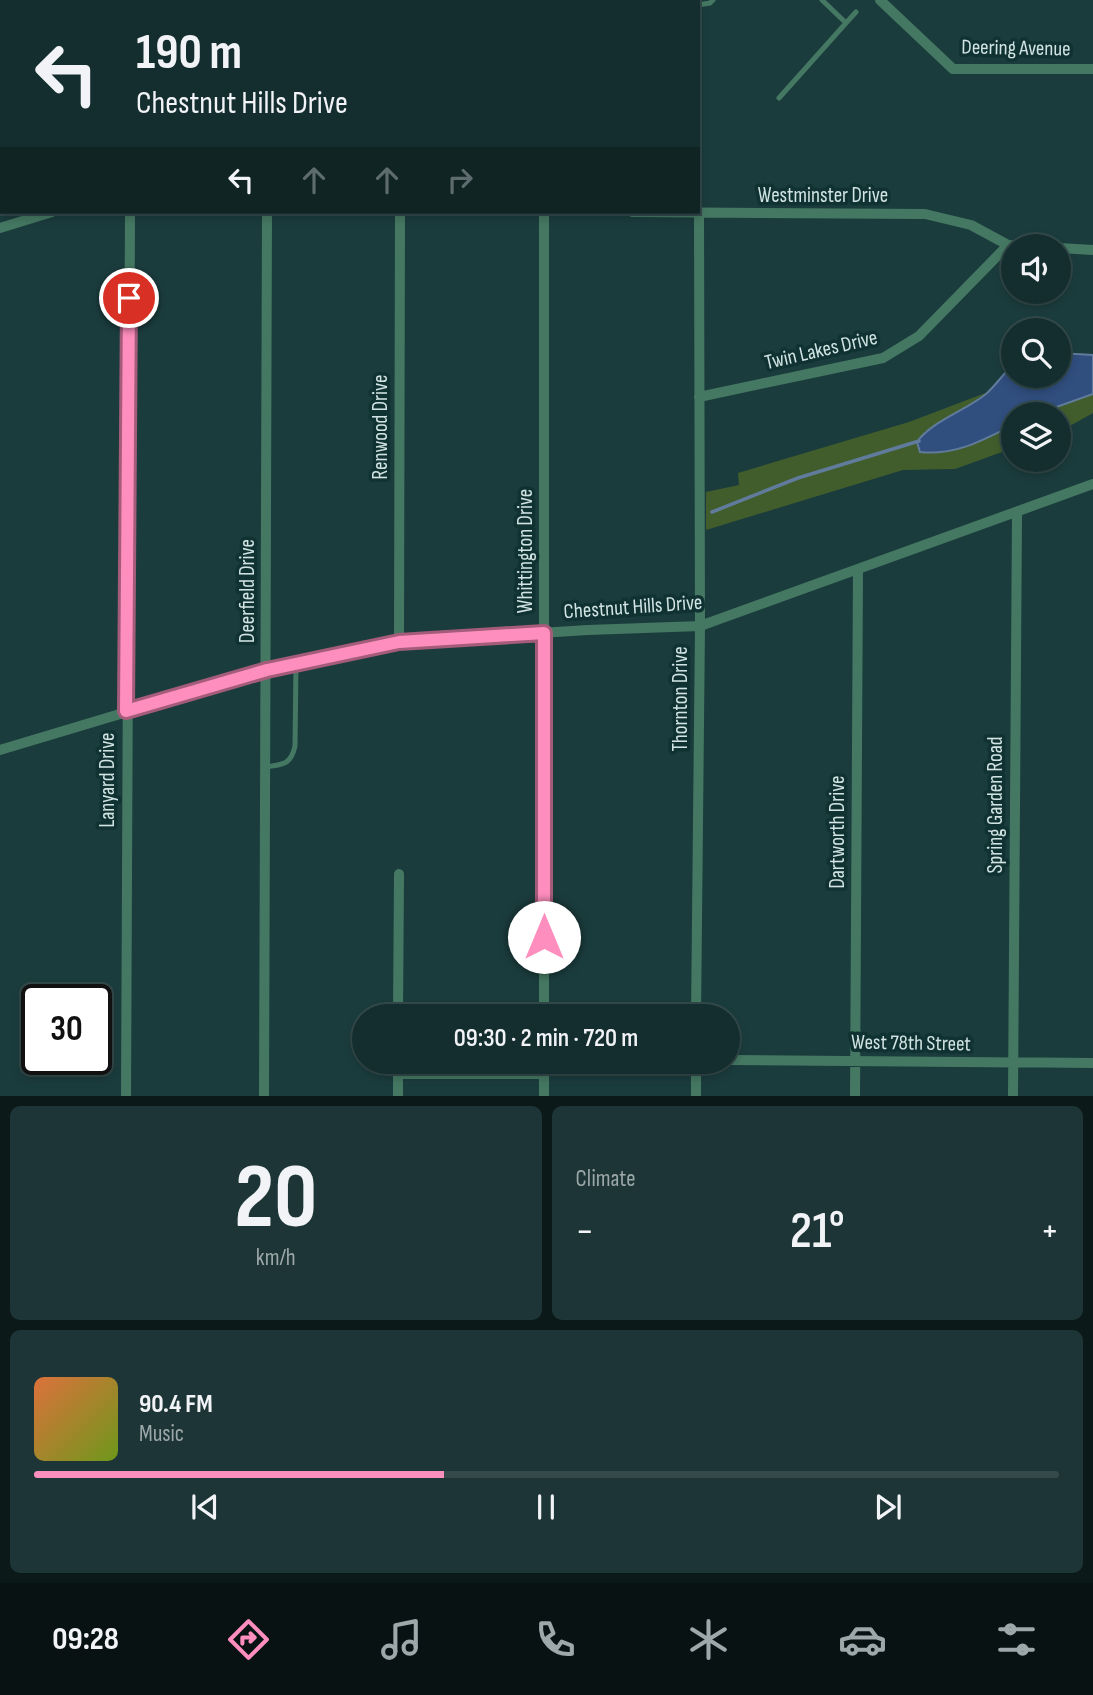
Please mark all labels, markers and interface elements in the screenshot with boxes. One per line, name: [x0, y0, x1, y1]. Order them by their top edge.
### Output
text: 190 m: [136, 24, 242, 83]
icon: left: [21, 28, 112, 119]
street label: Deering Avenue: [961, 35, 1071, 61]
text: Chestnut Hills Drive: [136, 84, 348, 123]
icon: left: [222, 161, 260, 199]
icon: ahead: [295, 161, 333, 199]
icon: ahead: [368, 161, 406, 199]
icon: right: [441, 161, 479, 199]
street label: Westminster Drive: [758, 183, 888, 208]
map controls: [1001, 234, 1071, 472]
button: sound: [1001, 234, 1071, 304]
pin: [99, 268, 159, 328]
icon: arrive: [110, 279, 148, 317]
button: search: [1001, 318, 1071, 388]
street label: Twin Lakes Drive: [762, 325, 880, 375]
street label: Renwood Drive: [368, 375, 393, 479]
button: layers: [1001, 402, 1071, 472]
street label: Whittington Drive: [513, 489, 538, 613]
street label: Deerfield Drive: [235, 539, 260, 643]
street label: Chestnut Hills Drive: [563, 590, 703, 624]
street label: Thornton Drive: [668, 646, 693, 752]
street label: Lanyard Drive: [95, 732, 120, 828]
street label: Spring Garden Road: [983, 737, 1008, 873]
street label: Dartworth Drive: [825, 775, 850, 889]
position arrow: [507, 900, 581, 974]
speed limit sign: 30: [21, 984, 112, 1075]
text: 09:30 · 2 min · 720 m: [454, 1023, 638, 1054]
street label: West 78th Street: [851, 1029, 971, 1057]
text: 20: [234, 1144, 317, 1253]
text: Climate: [576, 1165, 635, 1193]
text: 21°: [790, 1200, 845, 1263]
text: −: [576, 1209, 594, 1254]
text: +: [1040, 1209, 1059, 1254]
text: km/h: [256, 1244, 296, 1272]
text: 90.4 FM: [139, 1389, 213, 1420]
text: Music: [139, 1420, 184, 1448]
icon: previous: [186, 1488, 224, 1526]
icon: pause: [527, 1488, 565, 1526]
icon: next: [869, 1488, 907, 1526]
icon: directions: [224, 1615, 273, 1664]
icon: music: [377, 1615, 426, 1664]
icon: phone: [531, 1615, 580, 1664]
icon: climate: [684, 1615, 733, 1664]
icon: car: [838, 1615, 887, 1664]
icon: filters: [992, 1615, 1041, 1664]
text: 09:28: [52, 1620, 119, 1659]

